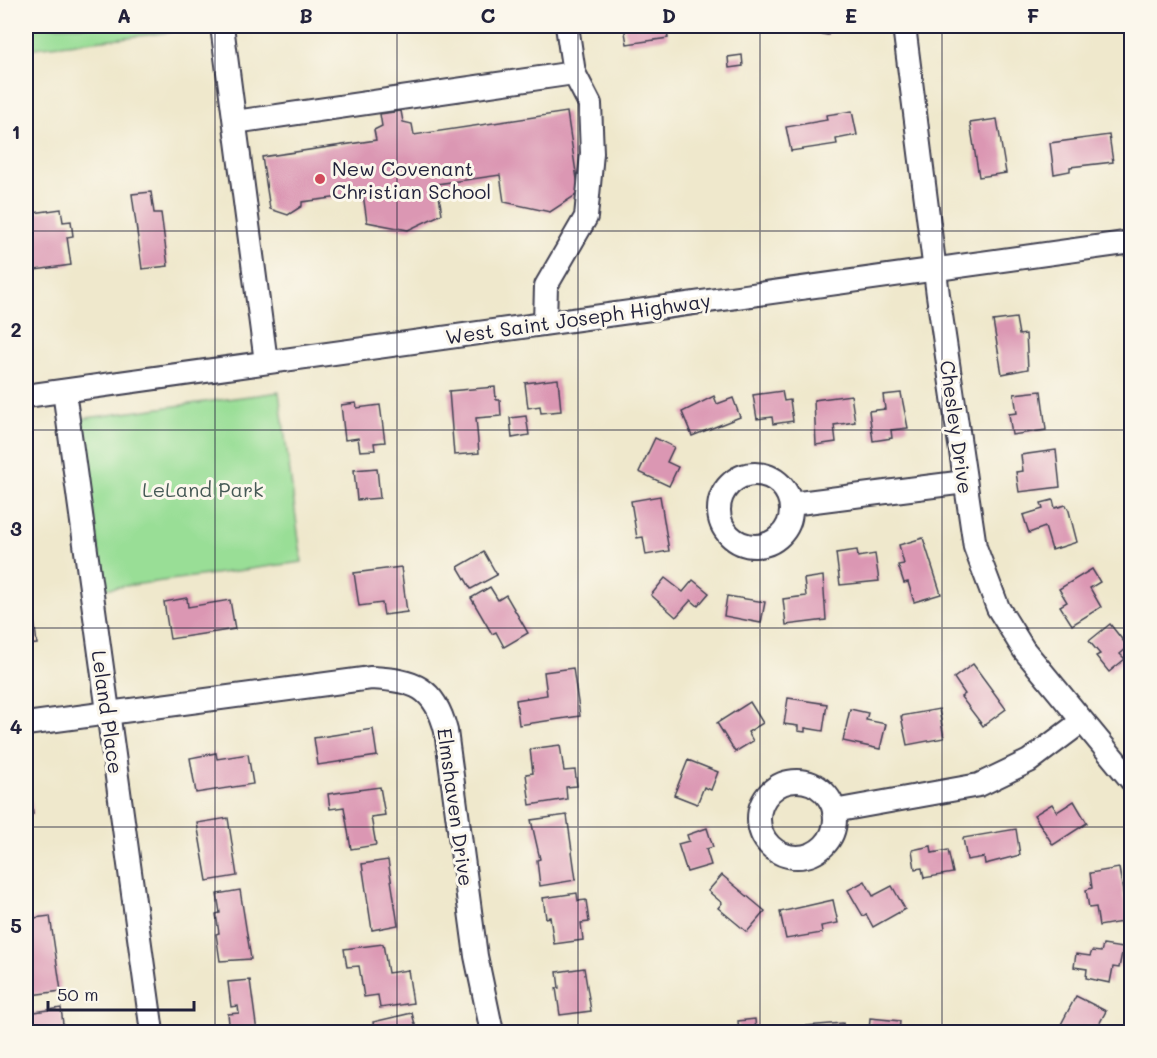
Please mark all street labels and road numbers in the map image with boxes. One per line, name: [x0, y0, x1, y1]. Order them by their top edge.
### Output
street label: West Saint Joseph Highway: [444, 287, 712, 349]
street label: Chesley Drive: [935, 358, 979, 496]
street label: Leland Place: [86, 649, 130, 775]
street label: Elmshaven Drive: [432, 726, 480, 888]

